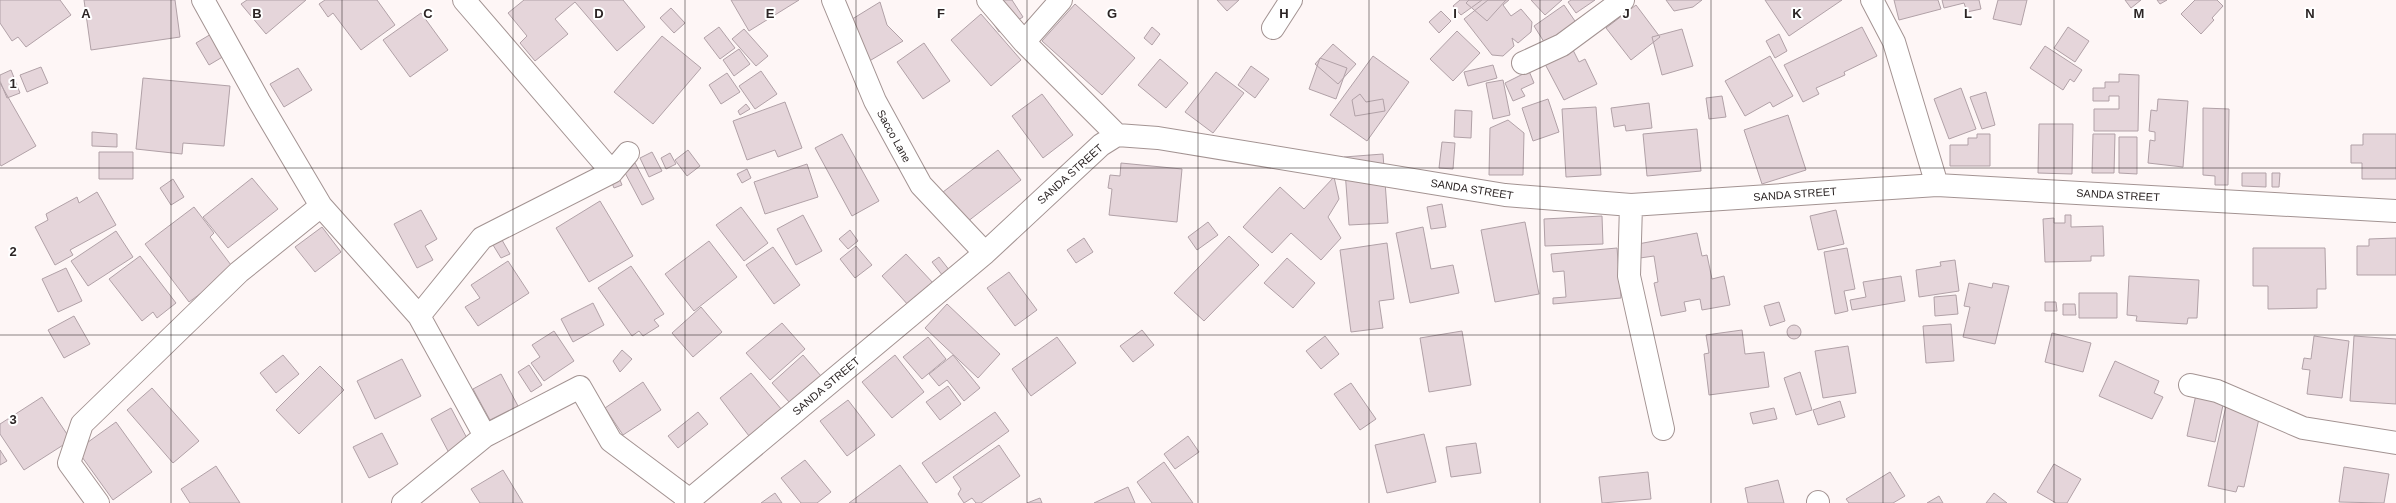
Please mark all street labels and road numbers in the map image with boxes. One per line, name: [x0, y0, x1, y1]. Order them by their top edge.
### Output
street label: Sacco Lane: [875, 108, 913, 164]
street label: SANDA STREET: [1035, 141, 1105, 206]
street label: SANDA STREET: [1430, 177, 1515, 202]
street label: SANDA STREET: [1753, 185, 1837, 203]
street label: SANDA STREET: [2076, 187, 2160, 203]
street label: SANDA STREET: [790, 354, 862, 418]

